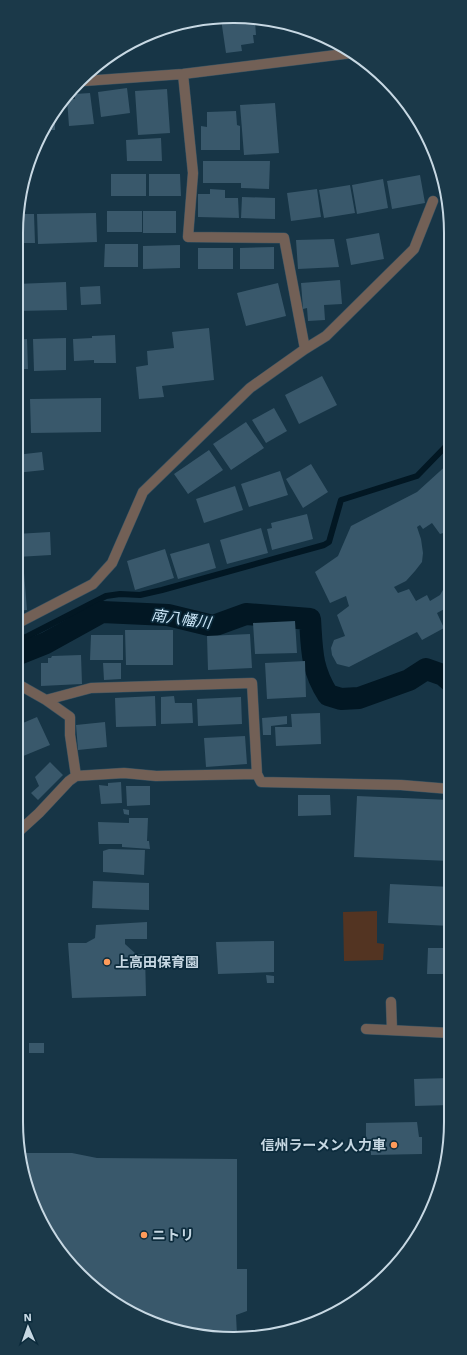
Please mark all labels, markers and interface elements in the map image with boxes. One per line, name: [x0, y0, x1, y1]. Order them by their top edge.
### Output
water label: 南八幡川: [150, 606, 214, 632]
place label: 上高田保育園: [115, 954, 199, 970]
marker: 上高田保育園: [102, 957, 112, 967]
place label: 信州ラーメン人力車: [261, 1137, 386, 1153]
marker: 信州ラーメン人力車: [389, 1140, 399, 1150]
place label: ニトリ: [152, 1227, 194, 1243]
marker: ニトリ: [139, 1230, 149, 1240]
north arrow: [8, 1307, 48, 1347]
text: N: [23, 1311, 32, 1324]

